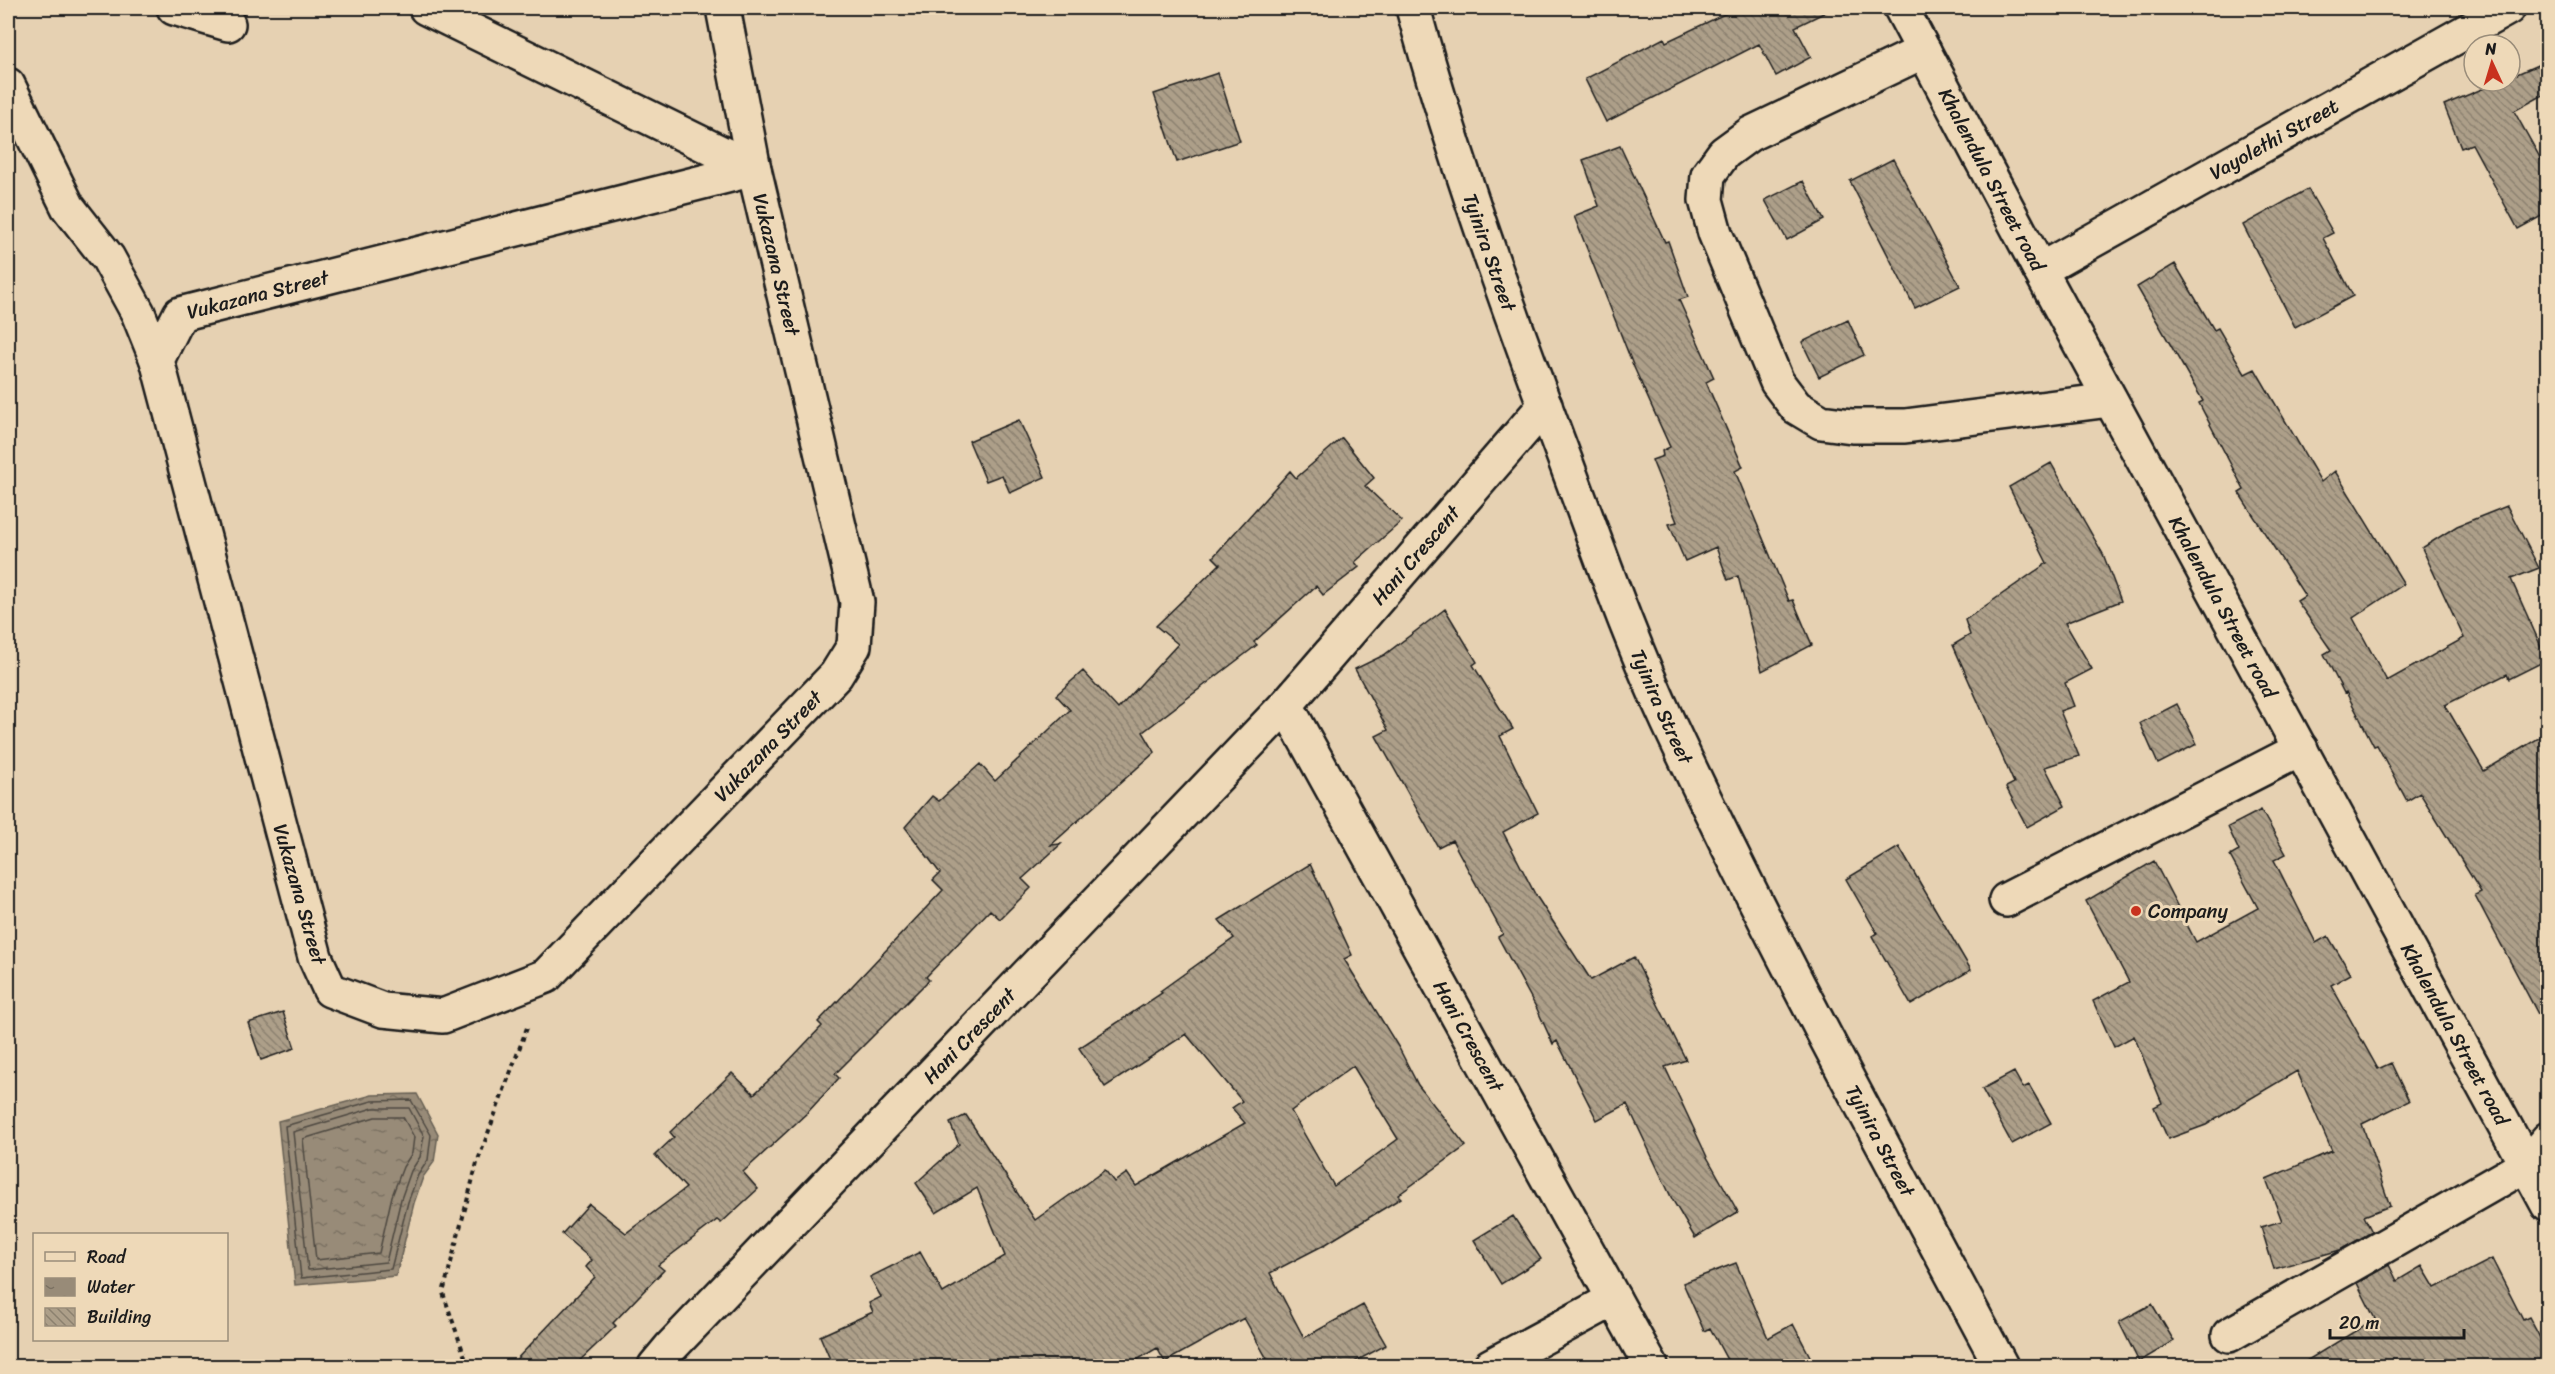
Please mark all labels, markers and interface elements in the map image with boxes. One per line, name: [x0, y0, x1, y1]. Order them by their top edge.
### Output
north arrow: [2462, 33, 2522, 93]
text: N: [2483, 34, 2498, 63]
street label: Khalendula Street road: [1928, 82, 2055, 279]
street label: Vayolethi Street: [2203, 89, 2346, 190]
street label: Tyinira Street: [1453, 189, 1526, 317]
street label: Vukazana Street: [742, 190, 810, 340]
street label: Vukazana Street: [183, 260, 333, 330]
street label: Hani Crescent: [1362, 497, 1470, 613]
street label: Khalendula Street road: [2159, 509, 2287, 706]
street label: Tyinira Street: [1620, 644, 1703, 771]
street label: Vukazana Street: [705, 681, 832, 811]
street label: Vukazana Street: [263, 820, 337, 970]
place label: Company: [2148, 894, 2228, 929]
marker: Company: [2129, 904, 2143, 918]
street label: Khalendula Street road: [2391, 936, 2519, 1133]
street label: Hani Crescent: [1423, 974, 1514, 1099]
street label: Hani Crescent: [914, 979, 1026, 1093]
street label: Tyinira Street: [1836, 1078, 1925, 1204]
legend: [33, 1233, 228, 1341]
text: Road: [87, 1241, 127, 1273]
text: Water: [87, 1271, 136, 1303]
text: Building: [87, 1301, 151, 1333]
scale bar: [2330, 1302, 2464, 1340]
text: 20 m: [2339, 1307, 2379, 1339]

